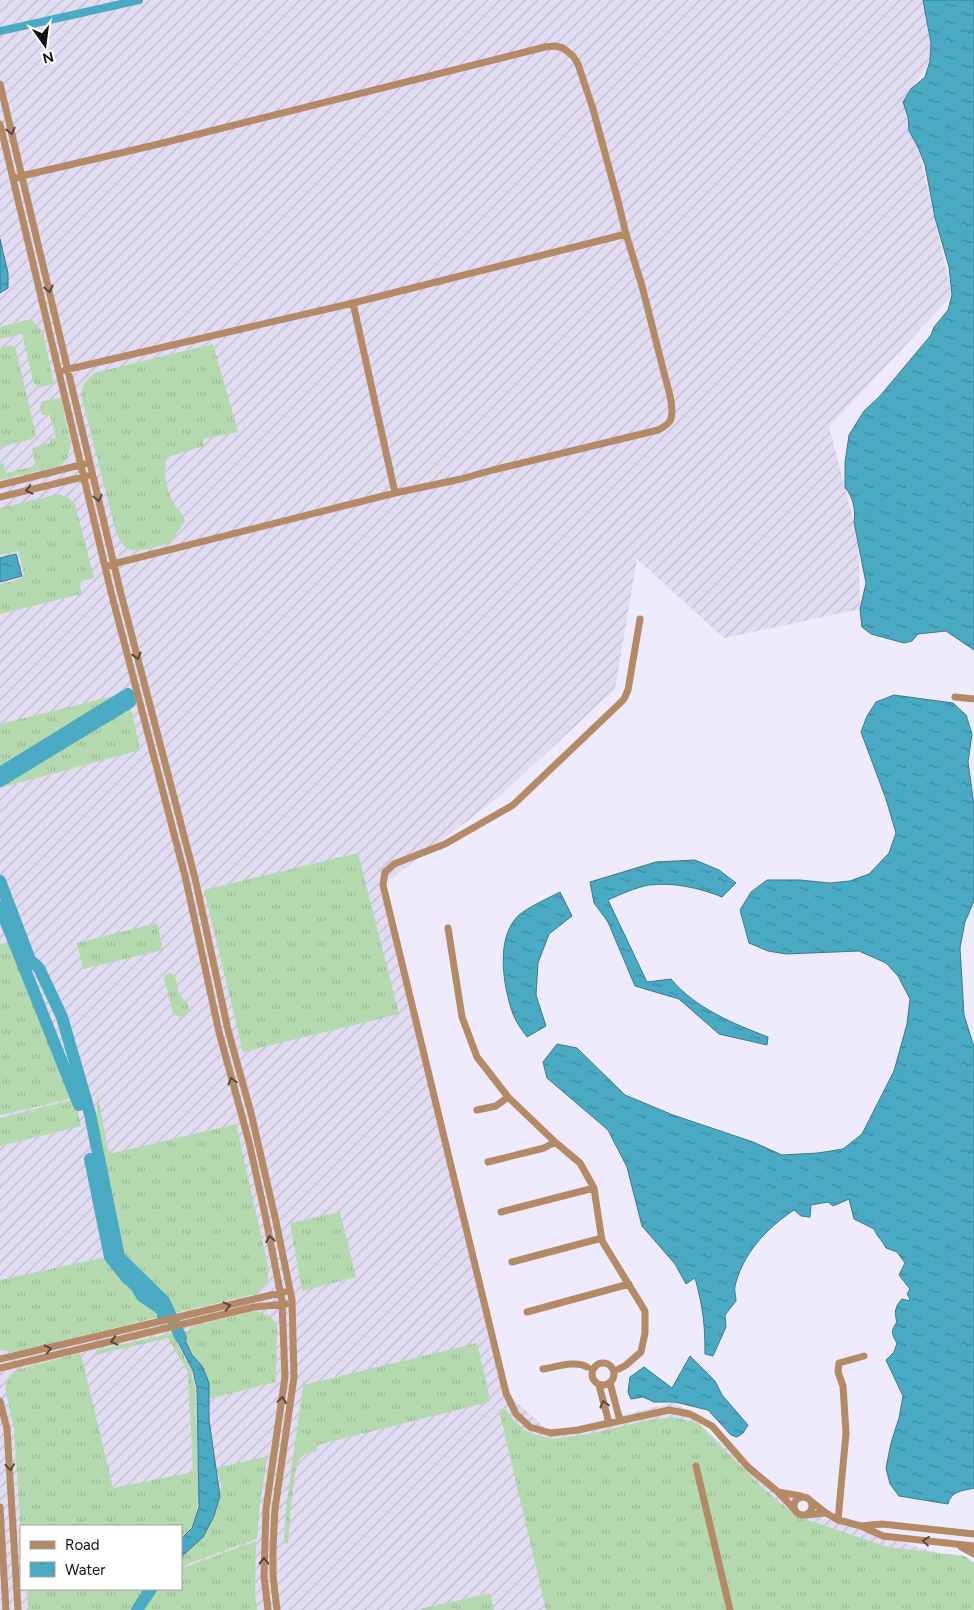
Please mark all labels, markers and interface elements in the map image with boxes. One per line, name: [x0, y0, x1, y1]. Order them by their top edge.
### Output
north arrow: [20, 20, 70, 70]
text: N: [41, 48, 55, 67]
one-way arrow: [5, 127, 16, 136]
one-way arrow: [43, 285, 54, 294]
one-way arrow: [25, 484, 34, 495]
one-way arrow: [92, 494, 103, 503]
one-way arrow: [131, 652, 142, 661]
one-way arrow: [228, 1078, 238, 1086]
one-way arrow: [266, 1235, 276, 1243]
one-way arrow: [222, 1301, 231, 1312]
one-way arrow: [110, 1335, 119, 1346]
one-way arrow: [43, 1344, 52, 1355]
one-way arrow: [276, 1396, 286, 1404]
one-way arrow: [599, 1400, 610, 1408]
one-way arrow: [4, 1463, 15, 1471]
legend: [20, 1525, 182, 1590]
text: Road: [65, 1536, 100, 1554]
one-way arrow: [921, 1536, 929, 1547]
one-way arrow: [259, 1557, 269, 1565]
text: Water: [65, 1561, 105, 1579]

